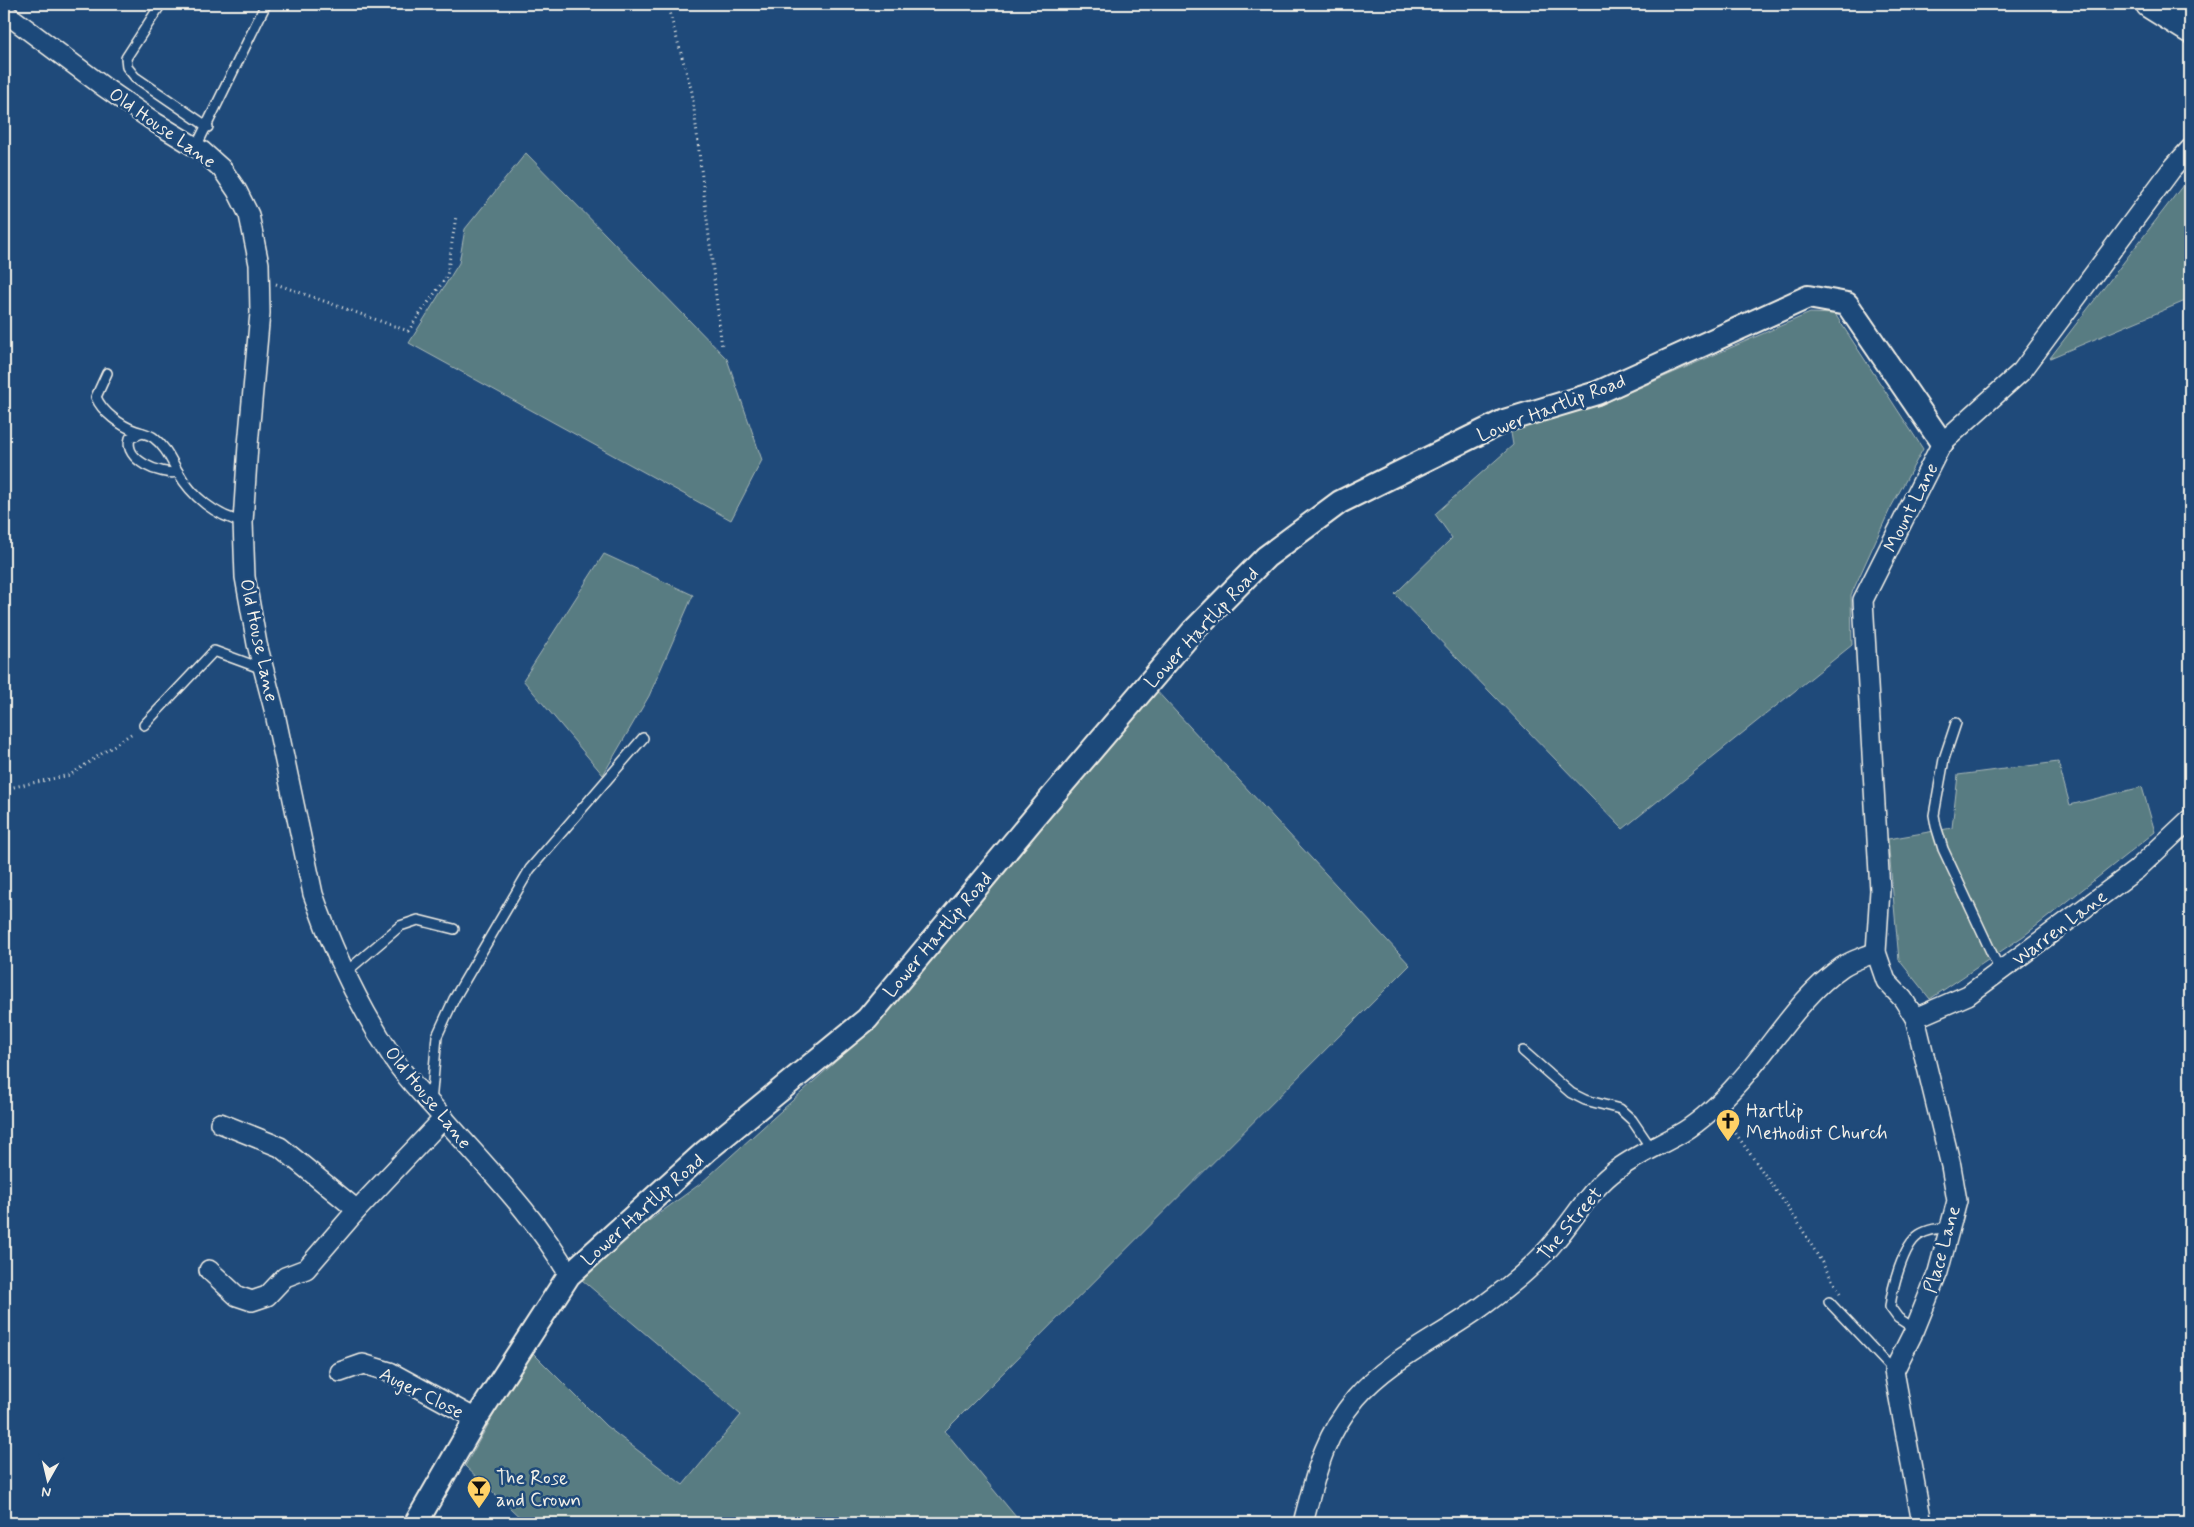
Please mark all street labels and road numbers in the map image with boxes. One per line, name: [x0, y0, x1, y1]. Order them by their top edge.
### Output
street label: Old House Lane: [104, 82, 221, 174]
street label: Lower Hartlip Road: [1474, 369, 1629, 448]
street label: Mount Lane: [1878, 459, 1945, 557]
street label: Lower Hartlip Road: [1139, 562, 1265, 694]
street label: Old House Lane: [233, 576, 284, 704]
street label: Lower Hartlip Road: [878, 867, 998, 1003]
street label: Warren Lane: [2007, 884, 2112, 972]
street label: Old House Lane: [379, 1041, 477, 1154]
street label: Lower Hartlip Road: [576, 1148, 710, 1272]
street label: The Street: [1532, 1182, 1608, 1266]
street label: Place Lane: [1918, 1203, 1967, 1296]
street label: Auger Close: [374, 1361, 468, 1426]

